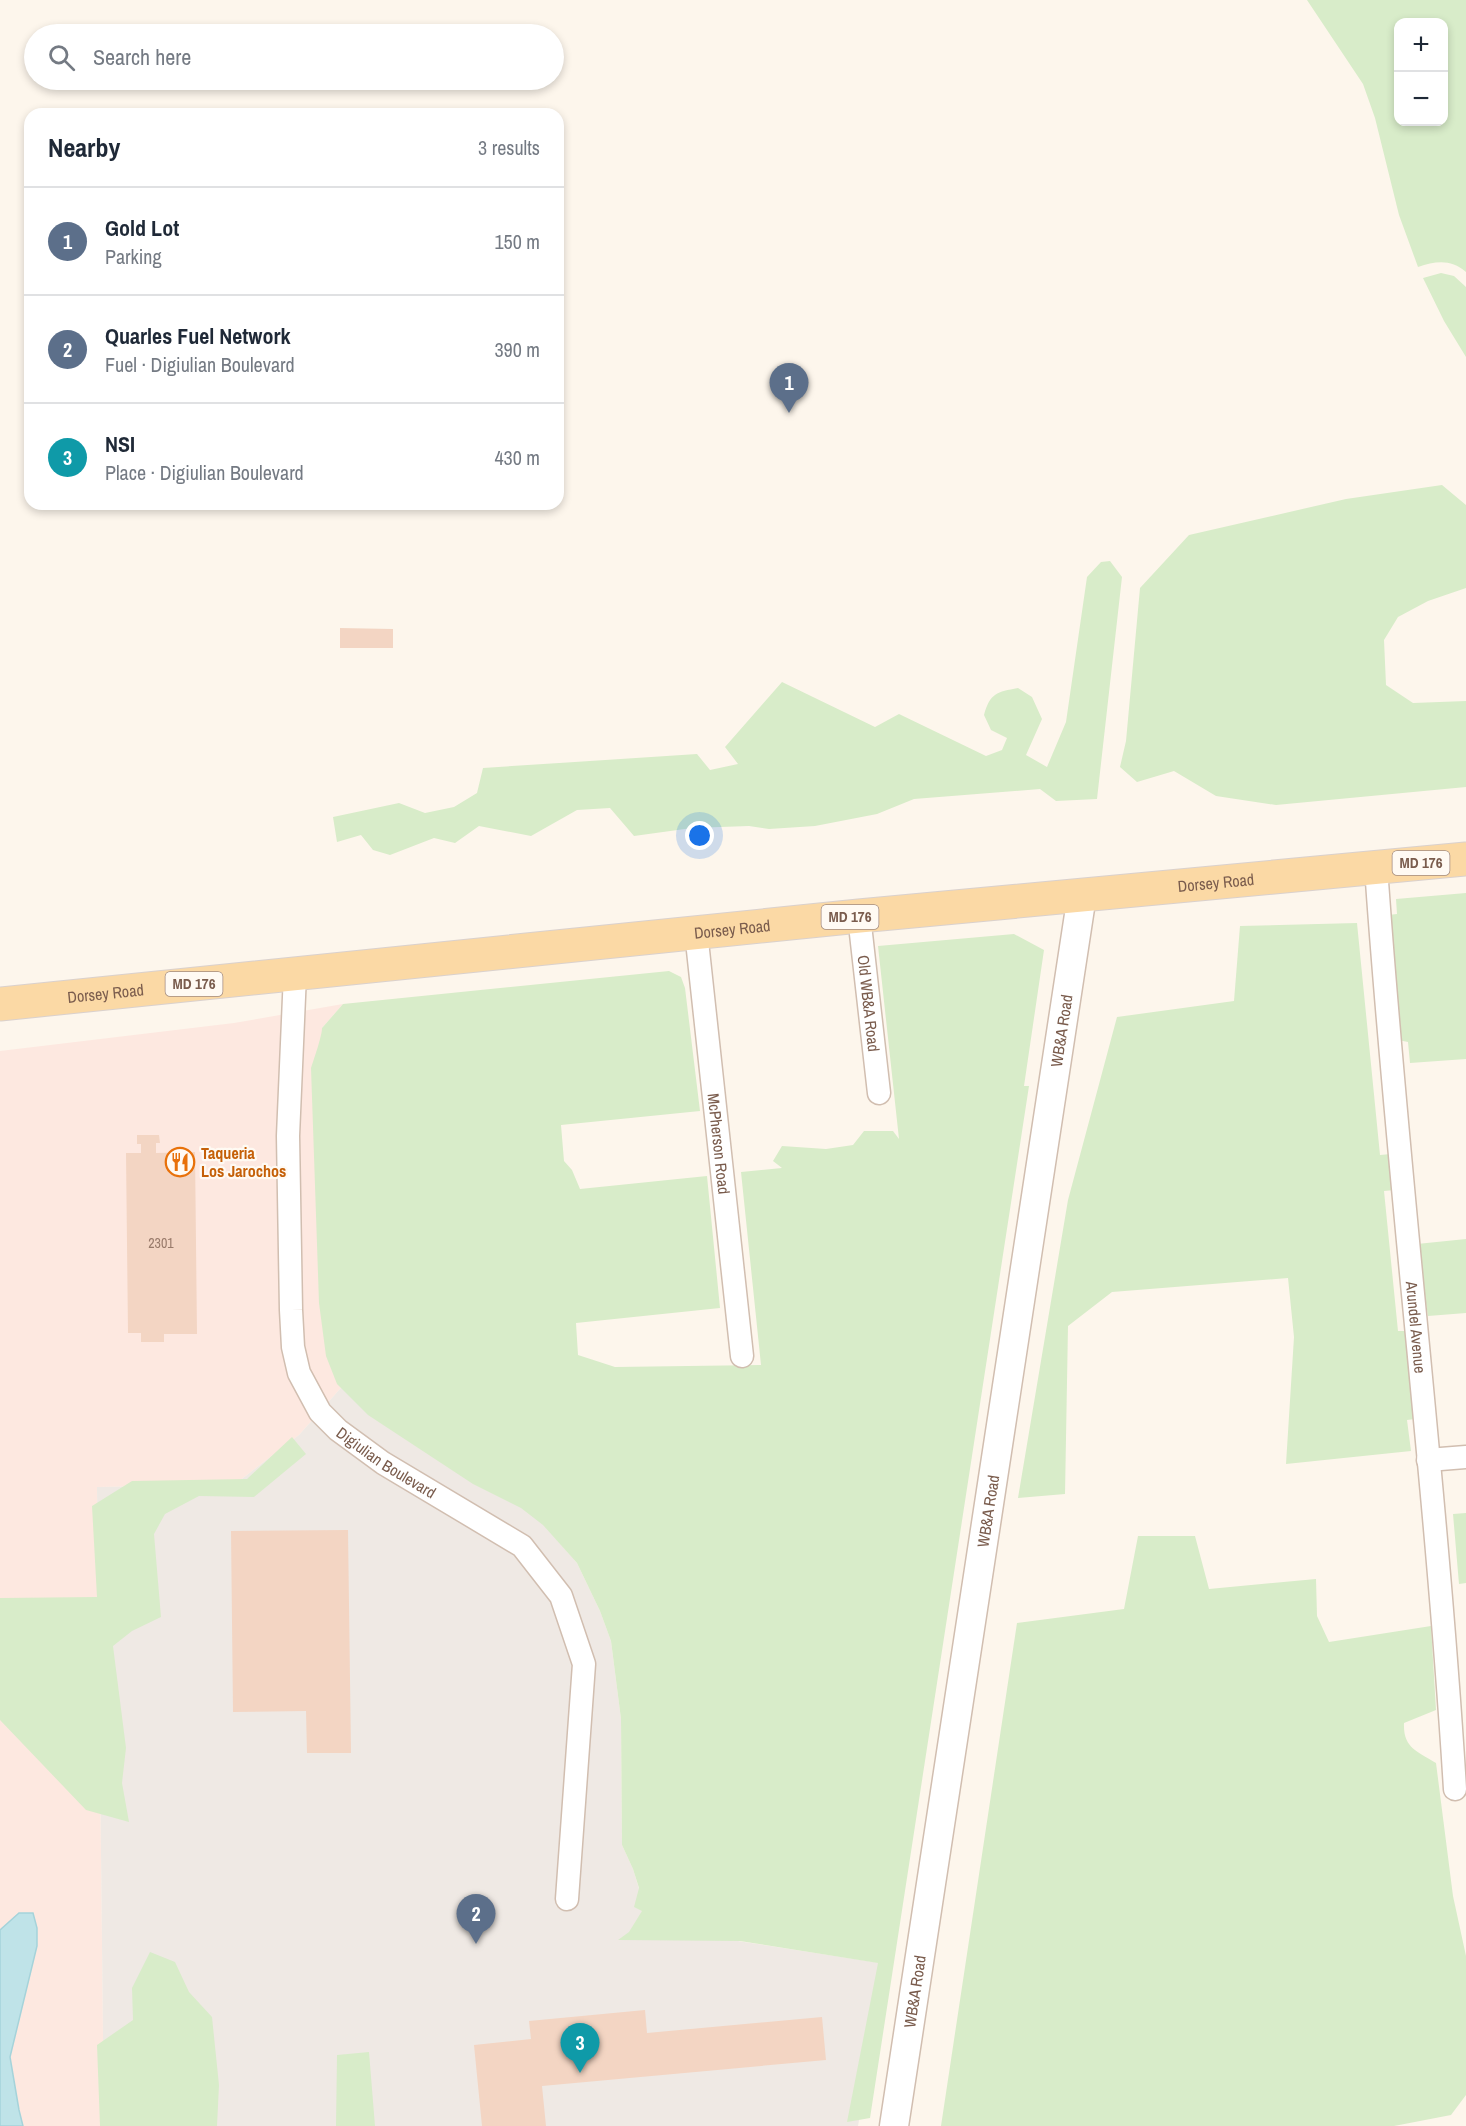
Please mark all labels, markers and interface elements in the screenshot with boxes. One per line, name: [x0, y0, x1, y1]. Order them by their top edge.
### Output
map controls: [1394, 18, 1448, 126]
button: +: [1394, 18, 1448, 72]
search box: [24, 24, 564, 90]
icon: search: [45, 41, 78, 74]
text: Search here: [93, 42, 191, 72]
button: −: [1394, 72, 1448, 126]
text: Nearby: [48, 130, 120, 165]
text: 3 results: [478, 134, 540, 161]
text: Gold Lot: [105, 213, 179, 243]
text: 1: [63, 228, 72, 255]
text: 150 m: [494, 228, 540, 255]
text: Parking: [105, 243, 162, 270]
text: Quarles Fuel Network: [105, 321, 290, 351]
text: 2: [63, 336, 72, 363]
text: 390 m: [494, 336, 540, 363]
text: Fuel · Digiulian Boulevard: [105, 351, 295, 378]
pin: 1: [770, 364, 808, 413]
text: NSI: [105, 429, 135, 459]
text: 3: [63, 444, 72, 471]
text: 430 m: [494, 444, 540, 471]
text: Place · Digiulian Boulevard: [105, 459, 304, 486]
your location: [685, 821, 714, 850]
road number: MD 176: [1392, 851, 1450, 875]
street label: Dorsey Road: [1177, 868, 1255, 897]
road number: MD 176: [822, 905, 878, 929]
street label: Dorsey Road: [693, 914, 771, 944]
street label: Old WB&A Road: [852, 954, 885, 1053]
road number: MD 176: [166, 972, 222, 996]
street label: Dorsey Road: [66, 978, 145, 1008]
street label: WB&A Road: [1045, 993, 1078, 1068]
street label: McPherson Road: [703, 1092, 735, 1195]
place label: Taqueria Los Jarochos: [201, 1142, 286, 1182]
restaurant icon: Taqueria Los Jarochos: [164, 1146, 196, 1178]
house number: 2301: [148, 1234, 174, 1252]
street label: Arundel Avenue: [1401, 1279, 1432, 1374]
street label: Digiulian Boulevard: [332, 1422, 440, 1503]
street label: WB&A Road: [972, 1473, 1004, 1549]
pin: 2: [456, 1894, 496, 1944]
street label: WB&A Road: [898, 1954, 931, 2029]
pin: 3: [560, 2024, 600, 2073]

